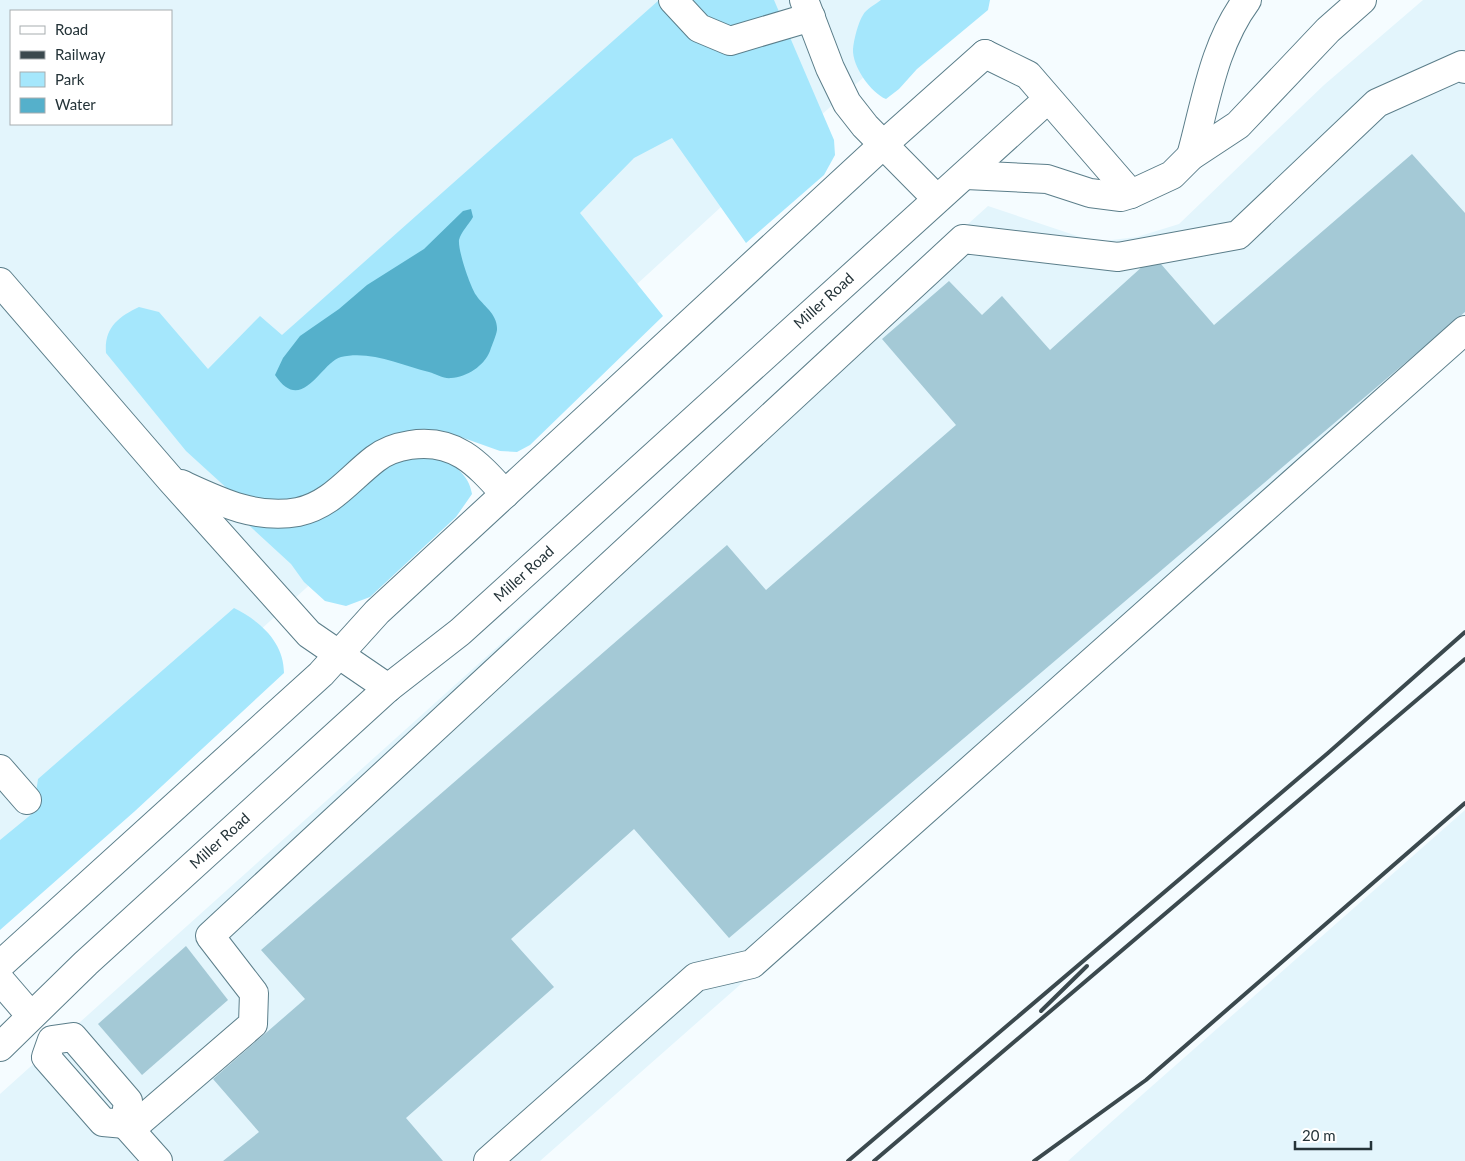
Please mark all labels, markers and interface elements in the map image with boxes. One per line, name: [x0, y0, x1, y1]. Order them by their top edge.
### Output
legend: [10, 10, 172, 125]
text: Road: [55, 20, 88, 38]
text: Railway: [55, 45, 106, 63]
text: Park: [55, 70, 85, 88]
text: Water: [55, 95, 96, 113]
street label: Miller Road: [790, 269, 857, 332]
street label: Miller Road: [490, 542, 557, 605]
street label: Miller Road: [186, 809, 253, 872]
scale bar: [1295, 1118, 1371, 1150]
text: 20 m: [1302, 1126, 1336, 1144]

